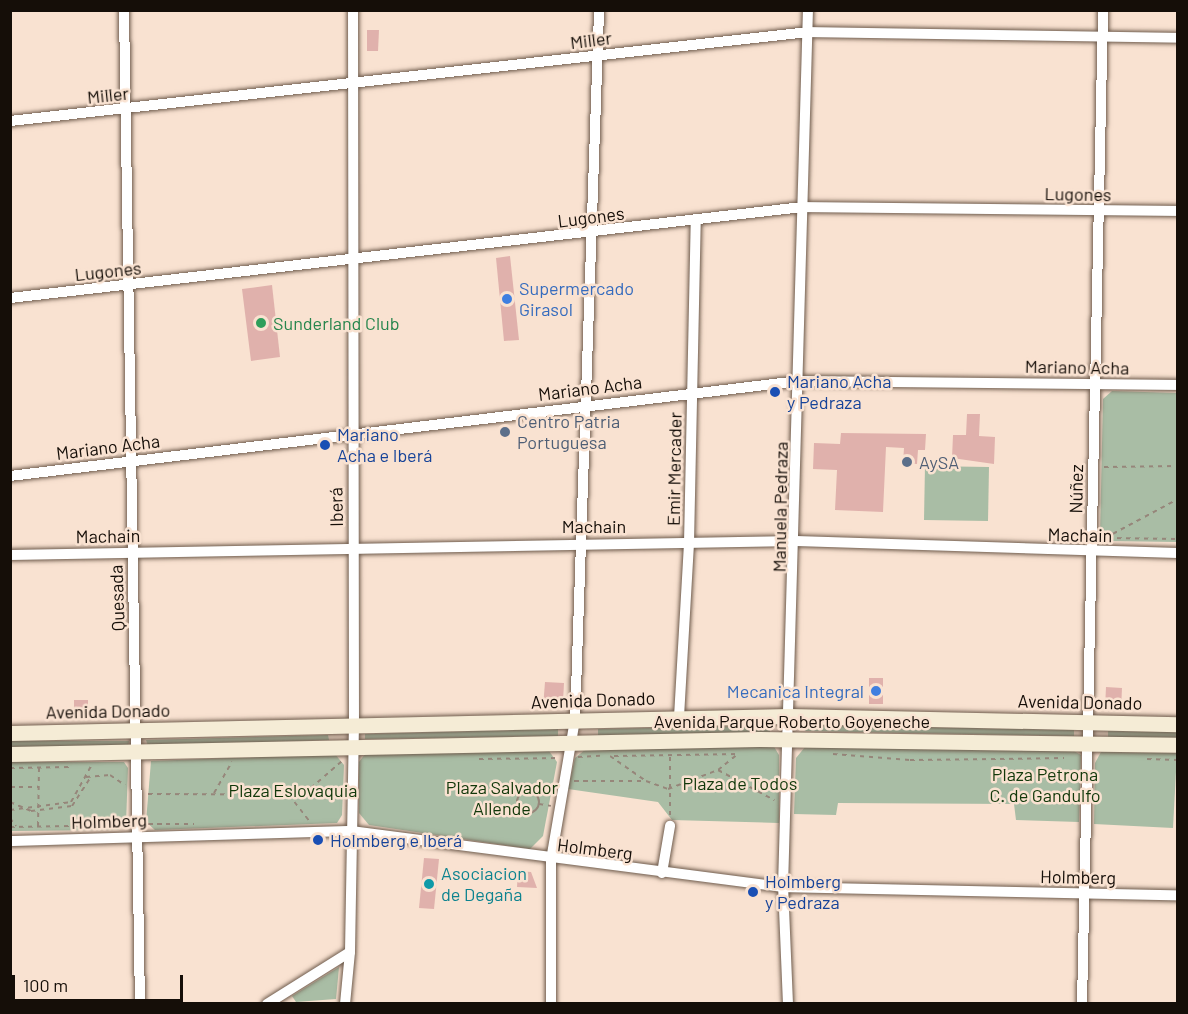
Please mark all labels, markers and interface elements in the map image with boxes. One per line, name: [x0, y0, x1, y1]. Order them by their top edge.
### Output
street label: Miller: [569, 27, 613, 53]
street label: Miller: [86, 82, 130, 108]
street label: Lugones: [1044, 183, 1112, 205]
street label: Lugones: [556, 202, 626, 232]
street label: Lugones: [74, 257, 142, 285]
place label: Supermercado Girasol: [519, 278, 634, 320]
marker: Supermercado Girasol: [500, 292, 514, 306]
place label: Sunderland Club: [273, 312, 400, 334]
marker: Sunderland Club: [254, 316, 268, 330]
street label: Mariano Acha: [1025, 355, 1129, 379]
street label: Mariano Acha: [537, 371, 643, 405]
place label: Mariano Acha y Pedraza: [787, 371, 891, 413]
marker: Mariano Acha y Pedraza: [768, 385, 782, 399]
place label: Centro Patria Portuguesa: [517, 411, 620, 454]
street label: Emir Mercader: [662, 412, 686, 526]
place label: Mariano Acha e Iberá: [337, 424, 432, 466]
marker: Centro Patria Portuguesa: [498, 425, 512, 439]
street label: Mariano Acha: [55, 430, 161, 464]
marker: Mariano Acha e Iberá: [318, 438, 332, 452]
street label: Manuela Pedraza: [768, 442, 792, 572]
place label: AySA: [919, 451, 959, 473]
marker: AySA: [900, 455, 914, 469]
street label: Núñez: [1065, 464, 1087, 514]
street label: Iberá: [325, 487, 347, 527]
street label: Machain: [562, 515, 626, 537]
street label: Machain: [1048, 524, 1112, 546]
street label: Machain: [76, 525, 140, 547]
street label: Quesada: [105, 564, 129, 632]
place label: Mecanica Integral: [727, 680, 864, 702]
marker: Mecanica Integral: [869, 684, 883, 698]
street label: Avenida Donado: [530, 687, 656, 713]
street label: Avenida Donado: [1017, 690, 1143, 714]
street label: Avenida Donado: [45, 699, 171, 723]
street label: Avenida Parque Roberto Goyeneche: [654, 710, 930, 732]
park label: Plaza Petrona C. de Gandulfo: [989, 764, 1101, 806]
park label: Plaza de Todos: [683, 772, 797, 794]
park label: Plaza Salvador Allende: [446, 777, 558, 820]
park label: Plaza Eslovaquia: [229, 779, 357, 801]
street label: Holmberg: [71, 809, 147, 833]
place label: Holmberg e Iberá: [330, 829, 462, 851]
marker: Holmberg e Iberá: [311, 833, 325, 847]
street label: Holmberg: [556, 834, 634, 864]
place label: Asociacion de Degaña: [441, 863, 527, 906]
street label: Holmberg: [1040, 866, 1116, 888]
place label: Holmberg y Pedraza: [765, 871, 841, 914]
marker: Asociacion de Degaña: [422, 877, 436, 891]
marker: Holmberg y Pedraza: [746, 885, 760, 899]
scale bar: [15, 963, 186, 1001]
text: 100 m: [23, 974, 68, 996]

